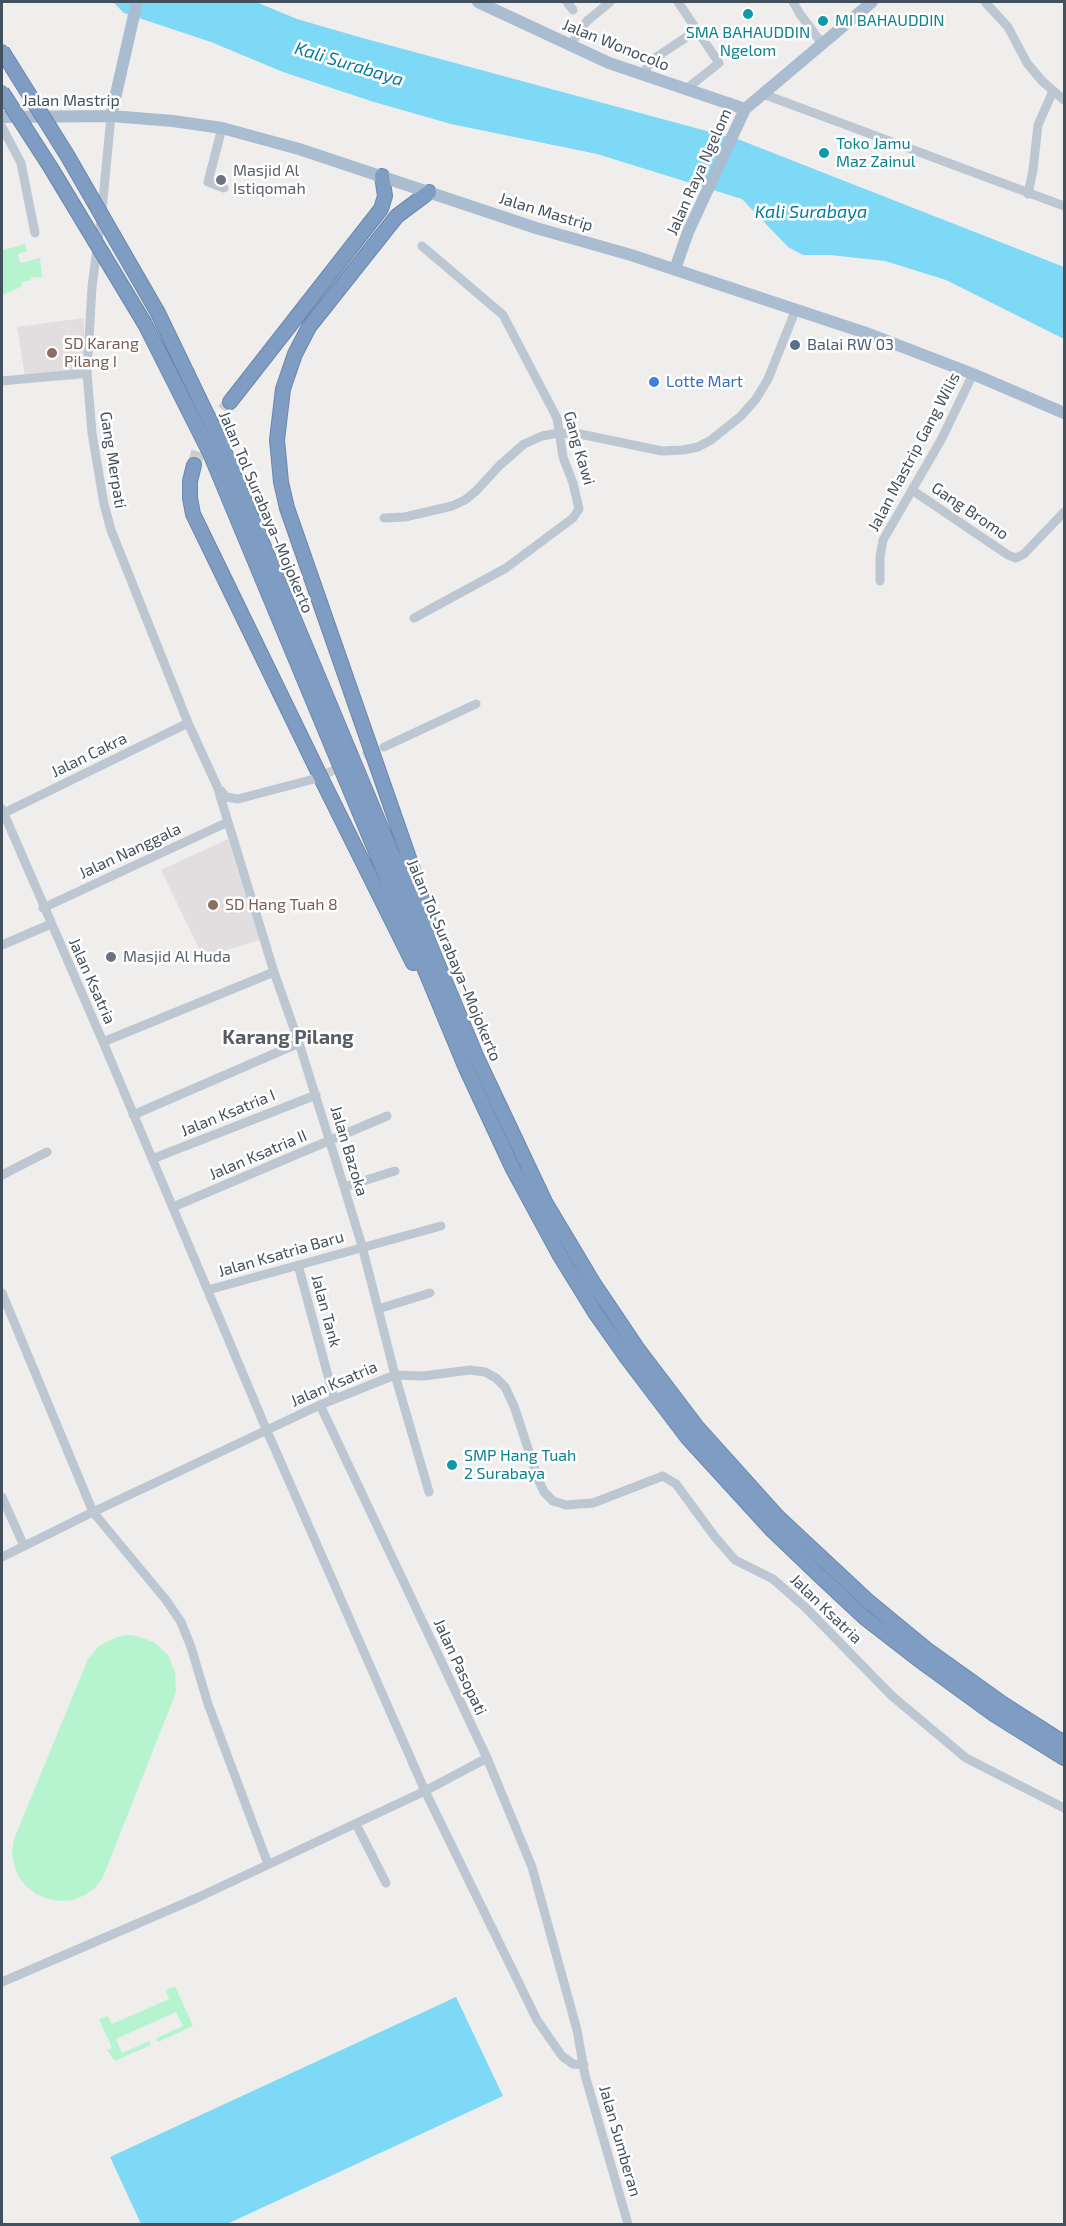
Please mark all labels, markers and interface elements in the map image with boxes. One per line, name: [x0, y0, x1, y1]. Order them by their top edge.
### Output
marker: SMA BAHAUDDIN Ngelom: [741, 7, 755, 21]
place label: MI BAHAUDDIN: [835, 11, 945, 31]
marker: MI BAHAUDDIN: [816, 14, 830, 28]
street label: Jalan Wonocolo: [560, 15, 672, 75]
place label: SMA BAHAUDDIN Ngelom: [686, 23, 810, 61]
water label: Kali Surabaya: [292, 37, 406, 91]
street label: Jalan Mastrip: [22, 91, 120, 111]
street label: Jalan Raya Ngelom: [662, 106, 736, 238]
place label: Toko Jamu Maz Zainul: [836, 134, 916, 172]
marker: Toko Jamu Maz Zainul: [817, 146, 831, 160]
place label: Masjid Al Istiqomah: [233, 161, 306, 199]
marker: Masjid Al Istiqomah: [214, 173, 228, 187]
street label: Jalan Mastrip: [497, 189, 595, 235]
water label: Kali Surabaya: [755, 201, 867, 223]
place label: SD Karang Pilang I: [64, 334, 139, 372]
place label: Balai RW 03: [807, 335, 894, 355]
marker: Balai RW 03: [788, 338, 802, 352]
marker: SD Karang Pilang I: [45, 346, 59, 360]
street label: Jalan Mastrip Gang Wilis: [864, 369, 964, 535]
place label: Lotte Mart: [666, 372, 743, 392]
marker: Lotte Mart: [647, 375, 661, 389]
street label: Jalan Tol Surabaya–Mojokerto: [215, 408, 317, 616]
street label: Gang Kawi: [559, 409, 599, 487]
street label: Gang Merpati: [96, 410, 130, 510]
street label: Gang Bromo: [928, 478, 1012, 544]
street label: Jalan Cakra: [48, 728, 130, 782]
street label: Jalan Nanggala: [76, 819, 184, 883]
street label: Jalan Tol Surabaya–Mojokerto: [403, 856, 505, 1064]
place label: SD Hang Tuah 8: [225, 895, 338, 915]
marker: SD Hang Tuah 8: [206, 898, 220, 912]
street label: Jalan Ksatria: [64, 935, 120, 1027]
place label: Masjid Al Huda: [123, 947, 231, 967]
marker: Masjid Al Huda: [104, 950, 118, 964]
district label: Karang Pilang: [222, 1025, 354, 1049]
street label: Jalan Ksatria I: [178, 1085, 278, 1141]
street label: Jalan Bazoka: [326, 1103, 372, 1199]
street label: Jalan Ksatria II: [206, 1126, 310, 1184]
street label: Jalan Ksatria Baru: [216, 1227, 346, 1281]
street label: Jalan Tank: [307, 1272, 345, 1350]
street label: Jalan Ksatria: [288, 1357, 380, 1411]
place label: SMP Hang Tuah 2 Surabaya: [464, 1446, 576, 1484]
marker: SMP Hang Tuah 2 Surabaya: [445, 1458, 459, 1472]
street label: Jalan Ksatria: [786, 1570, 866, 1648]
street label: Jalan Pasopati: [429, 1616, 491, 1718]
street label: Jalan Sumberan: [595, 2083, 645, 2199]

